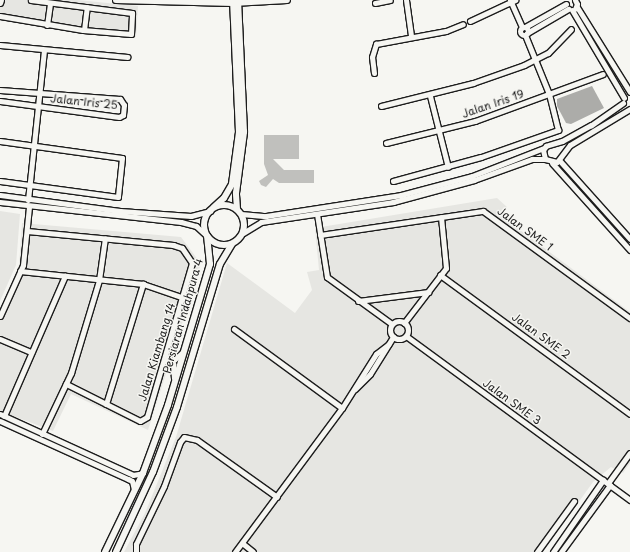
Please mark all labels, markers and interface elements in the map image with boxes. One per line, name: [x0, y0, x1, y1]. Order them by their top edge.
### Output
street label: Jalan Iris 19: [460, 87, 526, 121]
street label: Jalan Iris 25: [50, 92, 118, 112]
street label: Jalan SME 1: [494, 204, 556, 254]
street label: Persiaran Indahpura 4: [160, 257, 206, 375]
street label: Jalan Kiambang 14: [136, 301, 178, 403]
street label: Jalan SME 2: [509, 310, 573, 362]
street label: Jalan SME 3: [480, 377, 544, 427]

